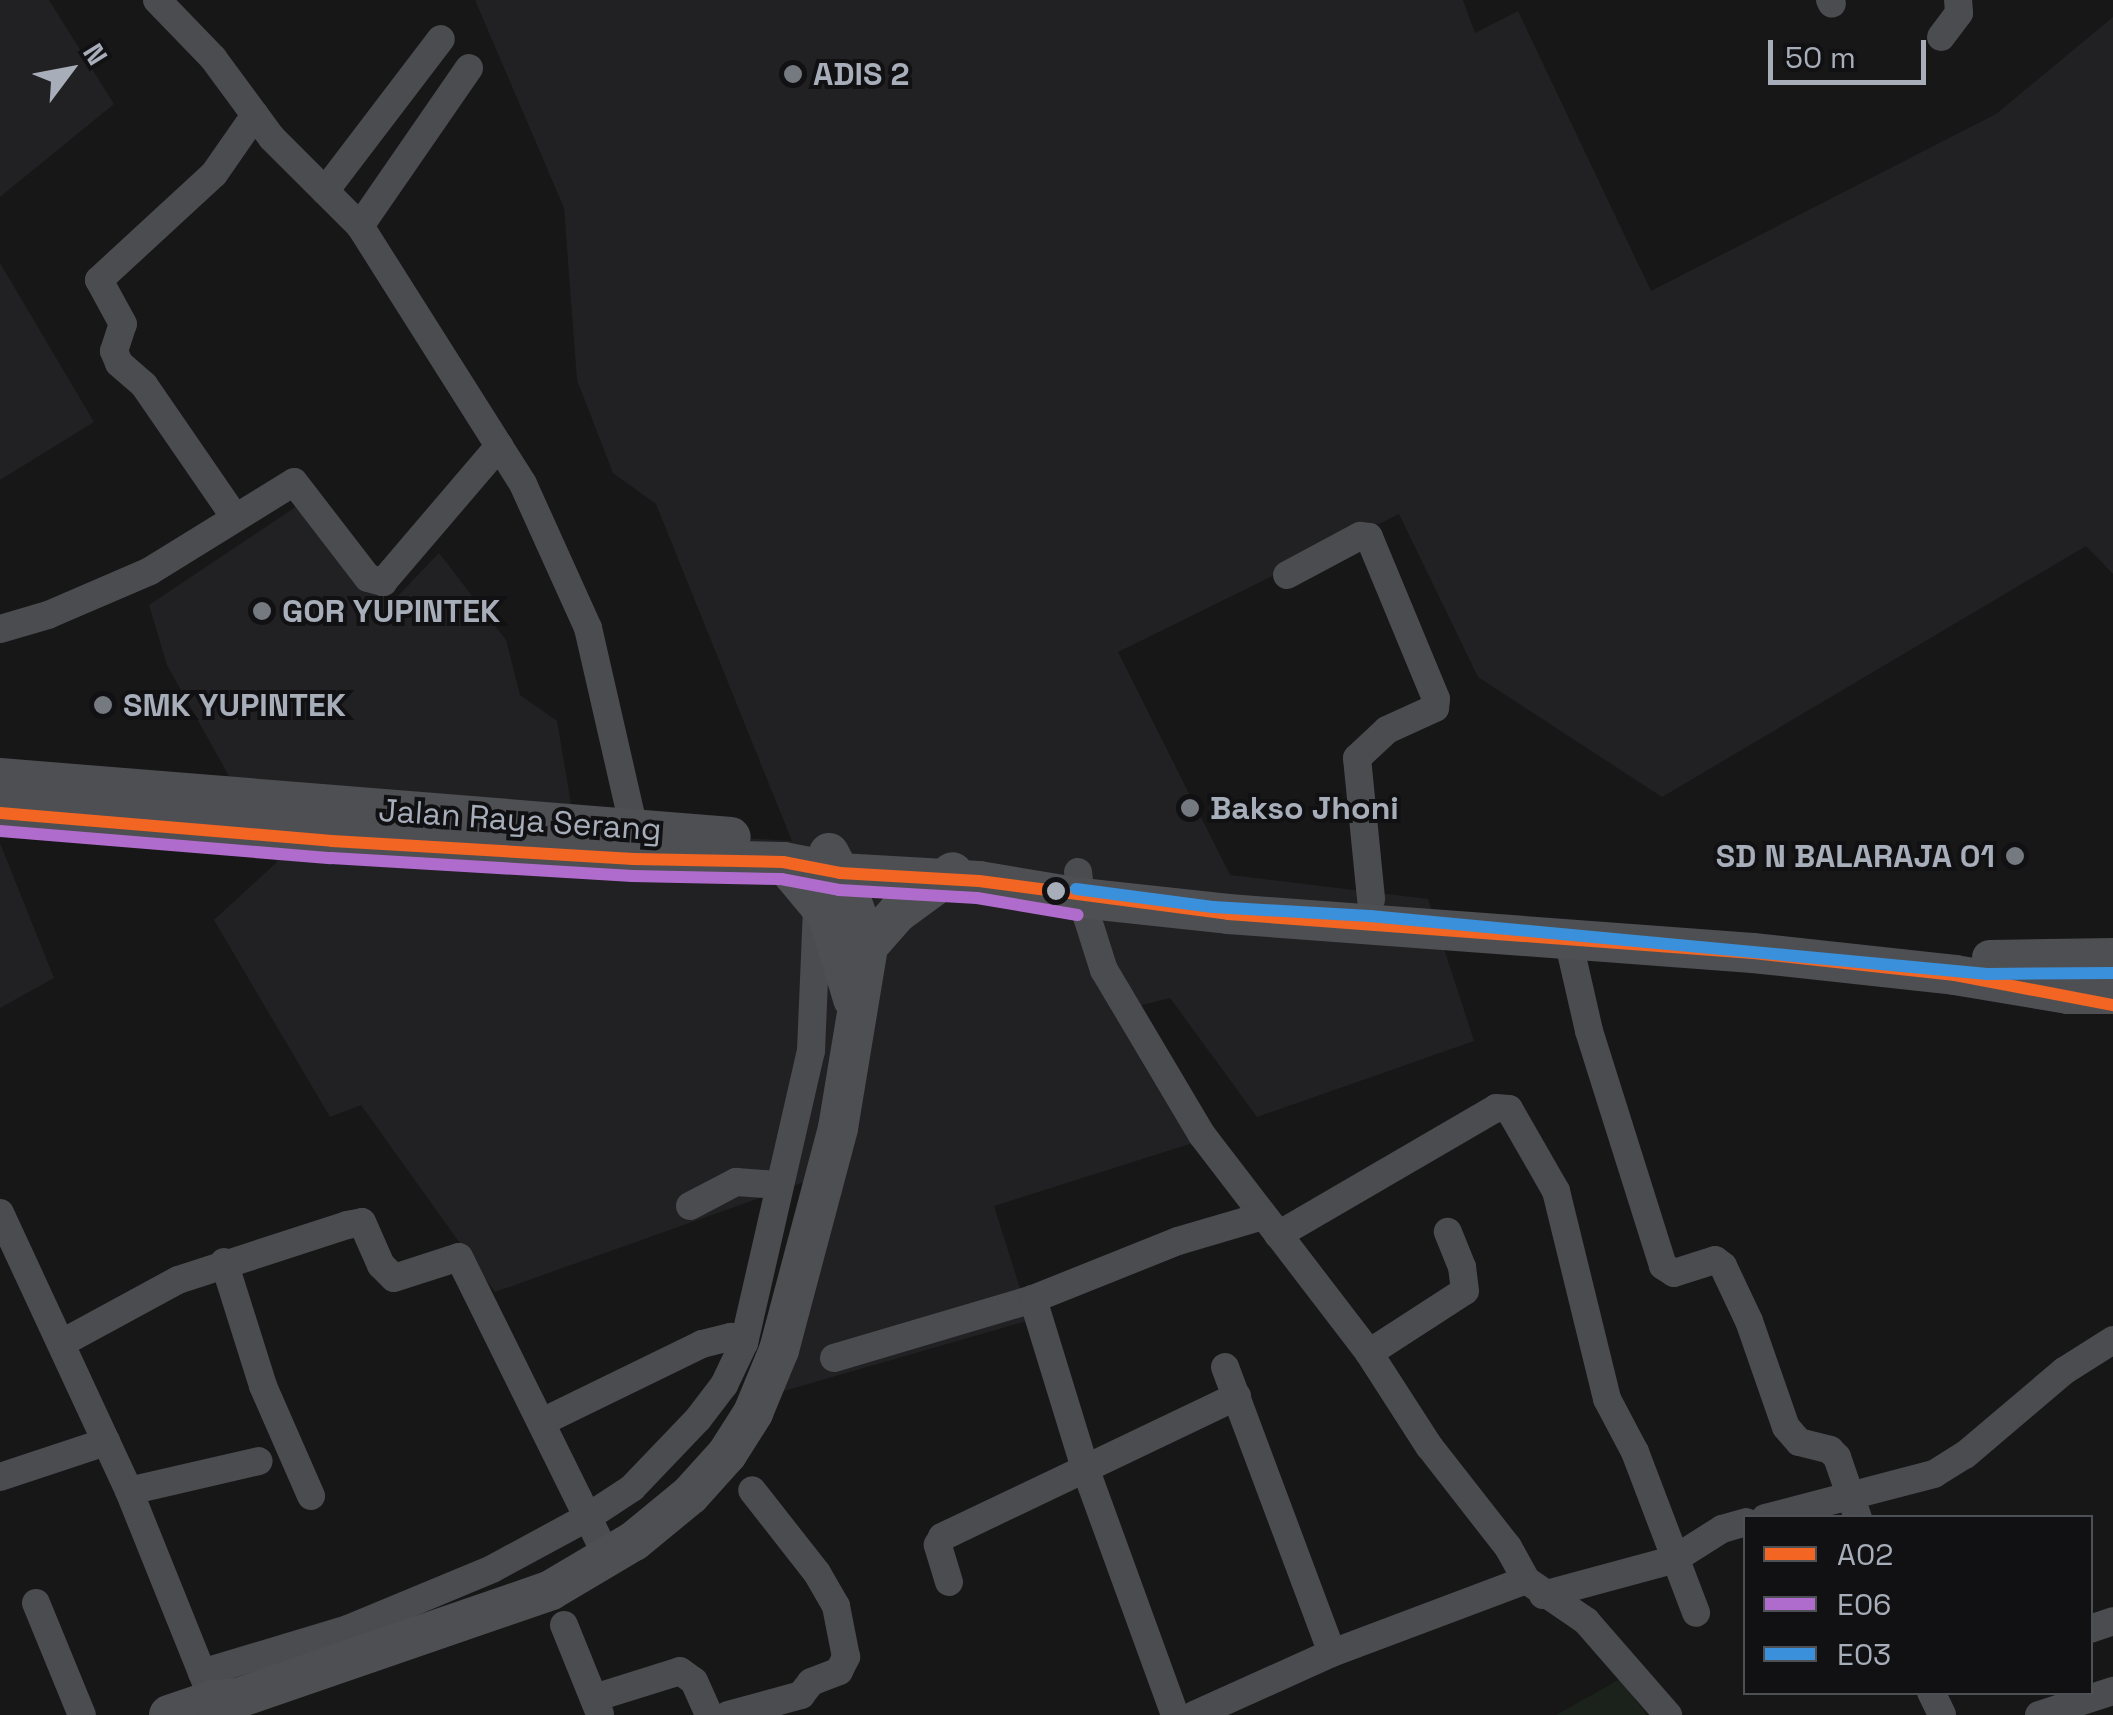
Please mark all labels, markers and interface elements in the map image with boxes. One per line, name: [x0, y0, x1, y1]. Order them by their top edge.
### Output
north arrow: [20, 20, 120, 120]
scale bar: [1773, 20, 1930, 82]
text: N: [75, 37, 116, 72]
text: 50 m: [1785, 38, 1856, 77]
place label: ADIS 2: [813, 55, 910, 93]
marker: ADIS 2: [782, 63, 804, 85]
place label: GOR YUPINTEK: [282, 592, 500, 630]
marker: GOR YUPINTEK: [251, 600, 273, 622]
place label: SMK YUPINTEK: [123, 686, 346, 724]
marker: SMK YUPINTEK: [92, 694, 114, 716]
place label: Bakso Jhoni: [1210, 789, 1399, 827]
street label: Jalan Raya Serang: [377, 791, 663, 849]
marker: Bakso Jhoni: [1179, 797, 1201, 819]
place label: SD N BALARAJA 01: [1715, 837, 1995, 875]
marker: SD N BALARAJA 01: [2004, 845, 2026, 867]
unlabelled marker: [1046, 881, 1066, 901]
legend: [1743, 1515, 2093, 1695]
text: A02: [1837, 1535, 1893, 1574]
text: E06: [1837, 1585, 1891, 1624]
text: E03: [1837, 1635, 1891, 1674]

